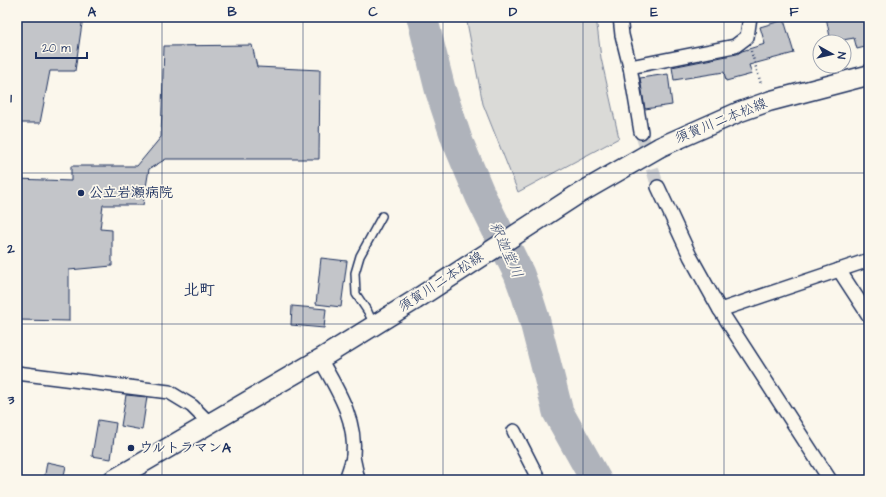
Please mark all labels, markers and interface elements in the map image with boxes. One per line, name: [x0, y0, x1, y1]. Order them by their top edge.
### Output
text: A: [88, 3, 97, 21]
text: B: [227, 3, 237, 21]
text: C: [368, 3, 378, 21]
text: D: [509, 3, 518, 21]
text: E: [650, 3, 658, 21]
text: F: [789, 3, 799, 21]
scale bar: [36, 34, 87, 60]
north arrow: [812, 34, 852, 74]
text: 20 m: [42, 40, 71, 57]
text: N: [833, 51, 849, 60]
text: 1: [10, 89, 12, 107]
street label: 須賀川二本松線: [672, 93, 770, 149]
place label: 公立岩瀬病院: [89, 183, 173, 203]
marker: 公立岩瀬病院: [76, 188, 86, 198]
water label: 釈迦堂川: [484, 218, 528, 282]
text: 2: [6, 240, 15, 258]
street label: 須賀川二本松線: [394, 247, 488, 317]
district label: 北町: [183, 279, 215, 301]
text: 3: [7, 391, 15, 409]
place label: ウルトラマンA: [139, 438, 232, 458]
marker: ウルトラマンA: [126, 443, 136, 453]

